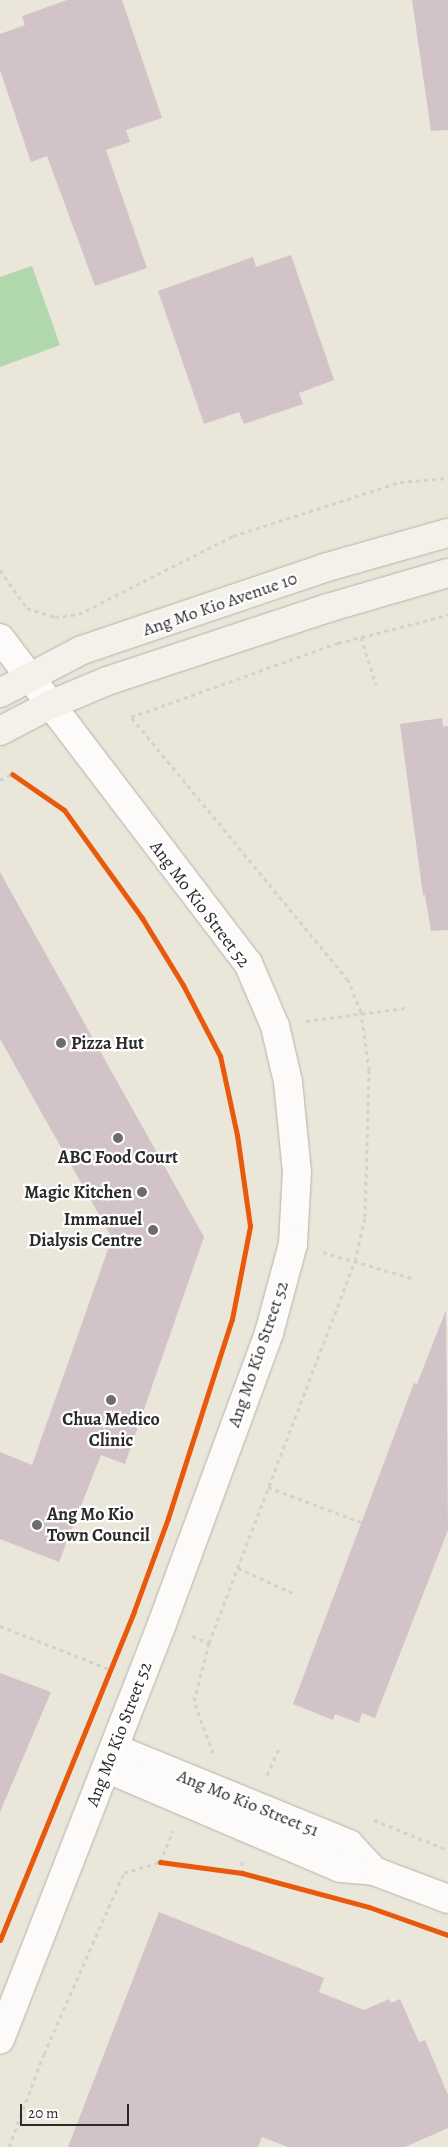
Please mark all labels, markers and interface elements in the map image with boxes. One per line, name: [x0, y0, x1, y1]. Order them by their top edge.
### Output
street label: Ang Mo Kio Avenue 10: [140, 567, 300, 641]
street label: Ang Mo Kio Street 52: [145, 836, 255, 972]
place label: Pizza Hut: [71, 1032, 144, 1054]
marker: Pizza Hut: [55, 1037, 67, 1049]
marker: ABC Food Court: [112, 1132, 124, 1144]
place label: ABC Food Court: [58, 1146, 178, 1168]
place label: Magic Kitchen: [24, 1181, 132, 1203]
marker: Magic Kitchen: [136, 1186, 148, 1198]
place label: Immanuel Dialysis Centre: [29, 1209, 142, 1252]
marker: Immanuel Dialysis Centre: [146, 1223, 160, 1237]
street label: Ang Mo Kio Street 52: [223, 1278, 293, 1430]
marker: Chua Medico Clinic: [104, 1393, 118, 1407]
place label: Chua Medico Clinic: [62, 1409, 160, 1452]
place label: Ang Mo Kio Town Council: [47, 1504, 150, 1546]
marker: Ang Mo Kio Town Council: [31, 1519, 43, 1531]
street label: Ang Mo Kio Street 52: [81, 1659, 157, 1809]
street label: Ang Mo Kio Street 51: [174, 1765, 322, 1841]
scale bar: [22, 2094, 131, 2126]
text: 20 m: [28, 2103, 59, 2123]

